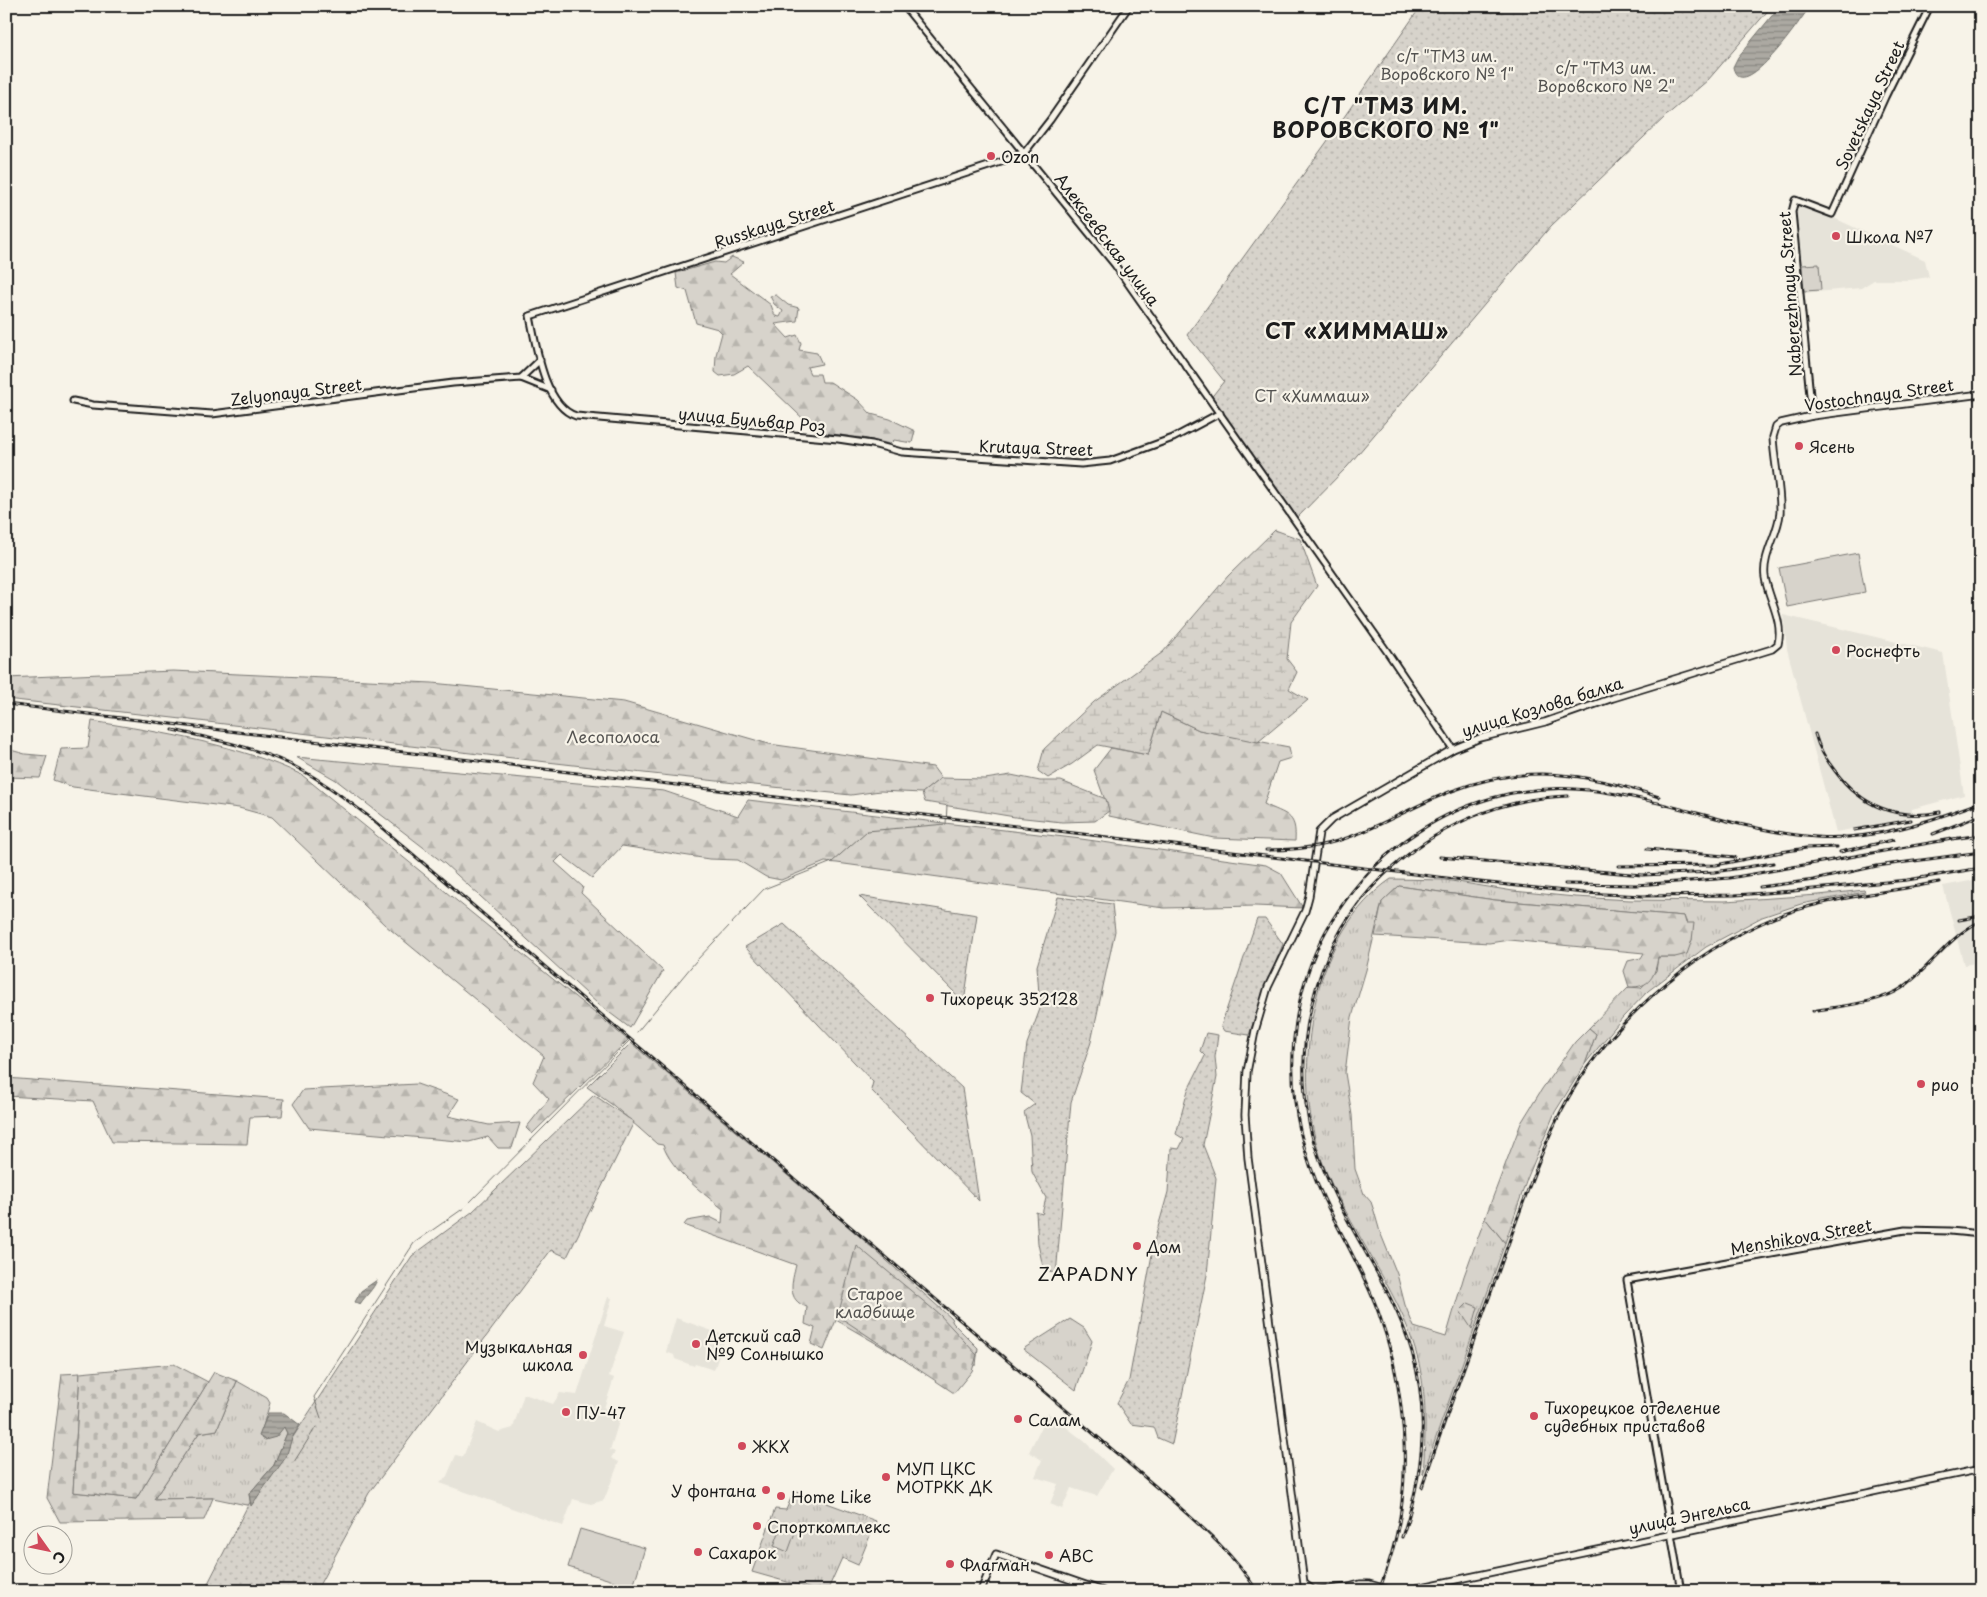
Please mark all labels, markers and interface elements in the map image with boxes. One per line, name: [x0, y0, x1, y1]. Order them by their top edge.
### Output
street label: Sovetskaya Street: [1828, 36, 1910, 174]
park label: с/т "ТМЗ им. Воровского № 1": [1380, 43, 1514, 85]
park label: с/т "ТМЗ им. Воровского № 2": [1537, 55, 1675, 97]
district label: С/Т "ТМЗ ИМ. ВОРОВСКОГО № 1": [1272, 89, 1500, 145]
place label: Ozon: [1001, 144, 1039, 168]
marker: Ozon: [985, 150, 997, 162]
street label: Алексеевская улица: [1050, 168, 1166, 310]
street label: Russkaya Street: [711, 192, 838, 254]
street label: Naberezhnaya Street: [1771, 210, 1807, 377]
place label: Школа №7: [1846, 224, 1933, 248]
marker: Школа №7: [1830, 230, 1842, 242]
district label: СТ «ХИММАШ»: [1265, 314, 1449, 346]
street label: Zelyonaya Street: [229, 371, 364, 411]
street label: Vostochnaya Street: [1803, 372, 1956, 416]
park label: СТ «Химмаш»: [1254, 383, 1370, 407]
street label: улица Бульвар Роз: [677, 401, 827, 437]
street label: Krutaya Street: [978, 433, 1094, 461]
place label: Ясень: [1809, 434, 1855, 458]
marker: Ясень: [1793, 440, 1805, 452]
place label: Роснефть: [1846, 638, 1920, 662]
marker: Роснефть: [1830, 644, 1842, 656]
street label: улица Козлова балка: [1458, 670, 1626, 742]
park label: Лесополоса: [567, 724, 659, 748]
place label: Тихорецк 352128: [940, 986, 1079, 1010]
marker: Тихорецк 352128: [924, 992, 936, 1004]
place label: рио: [1931, 1072, 1959, 1096]
marker: рио: [1915, 1078, 1927, 1090]
street label: Menshikova Street: [1729, 1212, 1874, 1260]
place label: Дом: [1146, 1234, 1181, 1258]
marker: Дом: [1131, 1240, 1143, 1252]
district label: ZAPADNY: [1037, 1259, 1139, 1287]
park label: Старое кладбище: [835, 1281, 915, 1323]
place label: Детский сад №9 Солнышко: [705, 1323, 824, 1365]
place label: Музыкальная школа: [465, 1334, 573, 1376]
marker: Детский сад №9 Солнышко: [690, 1338, 702, 1350]
marker: Музыкальная школа: [577, 1349, 589, 1361]
place label: Тихорецкое отделение судебных приставов: [1544, 1395, 1720, 1437]
place label: ПУ-47: [576, 1400, 626, 1424]
marker: ПУ-47: [560, 1406, 572, 1418]
place label: Салам: [1028, 1407, 1082, 1431]
marker: Тихорецкое отделение судебных приставов: [1528, 1410, 1540, 1422]
marker: Салам: [1012, 1413, 1024, 1425]
place label: ЖКХ: [751, 1434, 790, 1458]
marker: ЖКХ: [736, 1440, 748, 1452]
place label: МУП ЦКС МОТРКК ДК: [896, 1456, 993, 1498]
marker: МУП ЦКС МОТРКК ДК: [880, 1471, 892, 1483]
place label: У фонтана: [671, 1478, 756, 1502]
marker: У фонтана: [760, 1484, 772, 1496]
place label: Home Like: [791, 1484, 872, 1508]
marker: Home Like: [775, 1490, 787, 1502]
street label: улица Энгельса: [1626, 1490, 1752, 1540]
place label: Спорткомплекс: [767, 1514, 890, 1538]
marker: Спорткомплекс: [751, 1520, 763, 1532]
north arrow: [22, 1524, 72, 1574]
place label: Сахарок: [708, 1540, 777, 1564]
place label: ABC: [1059, 1543, 1094, 1567]
marker: Сахарок: [692, 1546, 704, 1558]
text: С: [48, 1547, 71, 1567]
marker: ABC: [1043, 1549, 1055, 1561]
place label: Флагман: [960, 1552, 1030, 1576]
marker: Флагман: [944, 1558, 956, 1570]

